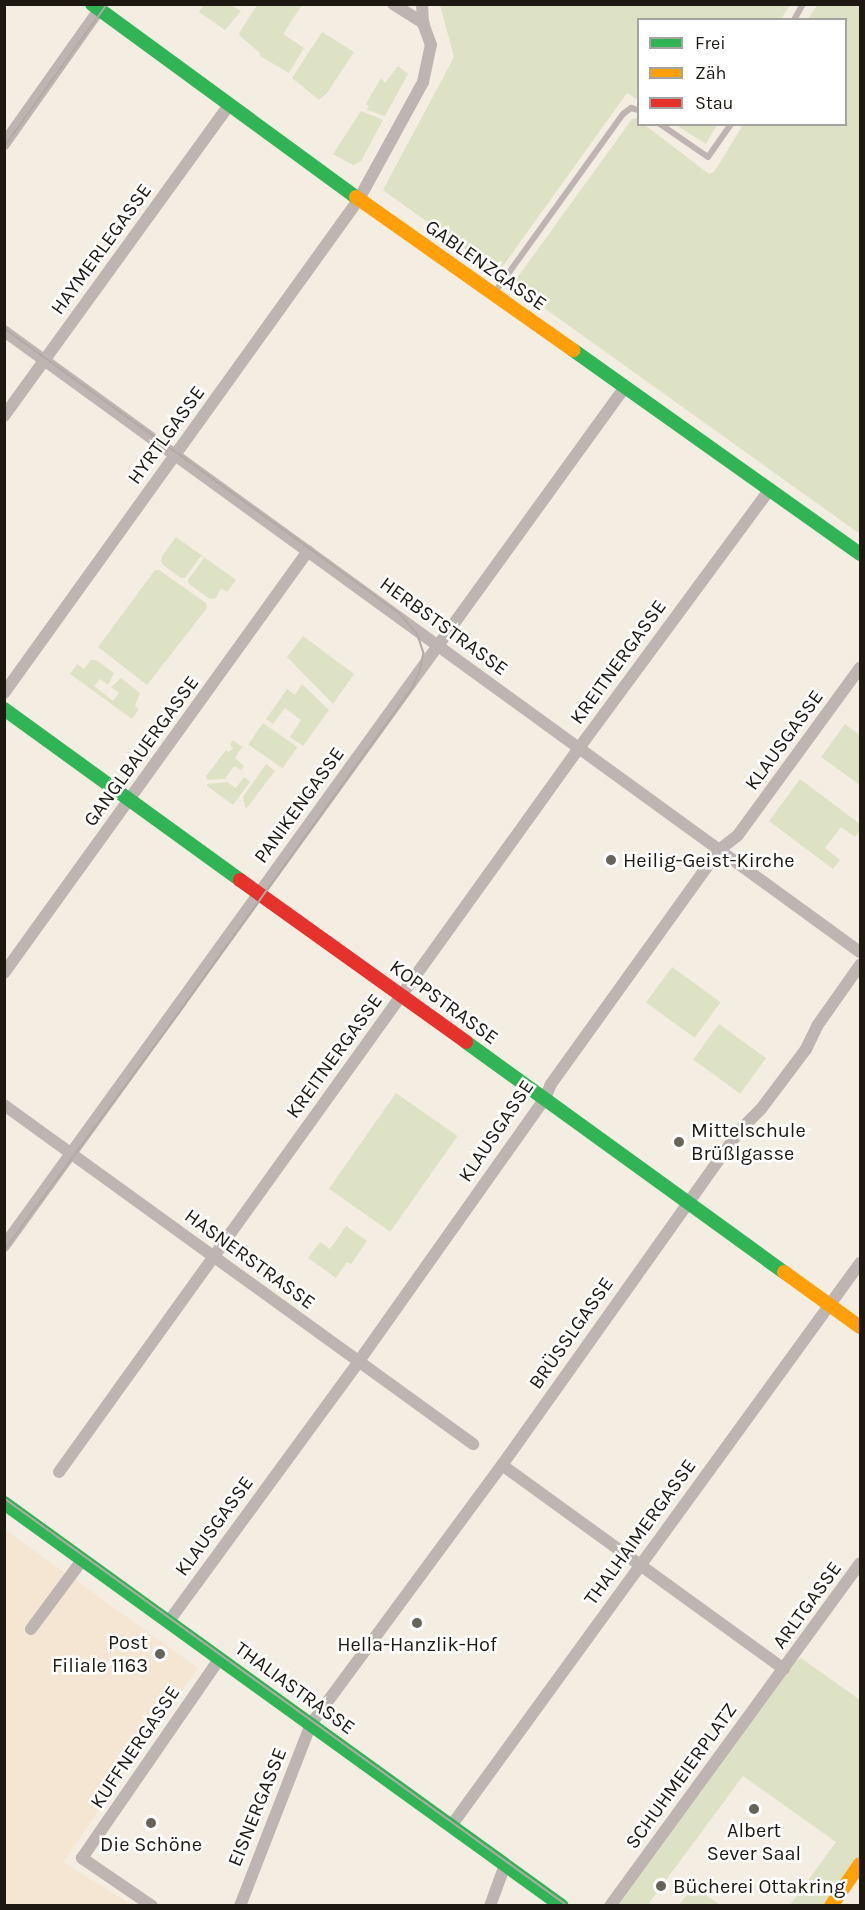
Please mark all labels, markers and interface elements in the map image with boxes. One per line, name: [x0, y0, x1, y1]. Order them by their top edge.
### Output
legend: [637, 18, 847, 126]
text: Frei: [695, 32, 726, 54]
text: Zäh: [695, 62, 726, 84]
text: Stau: [695, 92, 733, 114]
street label: HAYMERLEGASSE: [45, 179, 157, 319]
street label: GABLENZGASSE: [421, 214, 551, 316]
street label: HYRTLGASSE: [122, 381, 210, 489]
street label: HERBSTSTRASSE: [375, 571, 513, 681]
street label: KREITNERGASSE: [565, 595, 671, 729]
street label: GANGLBAUERGASSE: [78, 671, 204, 831]
street label: KLAUSGASSE: [740, 685, 828, 795]
street label: PANIKENGASSE: [249, 742, 349, 868]
place label: Heilig-Geist-Kirche: [623, 848, 795, 872]
marker: Heilig-Geist-Kirche: [604, 853, 618, 867]
street label: KOPPSTRASSE: [385, 955, 503, 1049]
street label: KREITNERGASSE: [281, 989, 387, 1123]
street label: KLAUSGASSE: [453, 1075, 539, 1187]
place label: Mittelschule Brüßlgasse: [691, 1118, 806, 1165]
marker: Mittelschule Brüßlgasse: [672, 1135, 686, 1149]
street label: HASNERSTRASSE: [180, 1204, 320, 1314]
street label: BRÜSSLGASSE: [524, 1272, 618, 1394]
street label: THALHAIMERGASSE: [579, 1454, 701, 1610]
street label: KLAUSGASSE: [170, 1471, 258, 1581]
street label: ARLTGASSE: [767, 1557, 847, 1653]
marker: Hella-Hanzlik-Hof: [410, 1616, 424, 1630]
place label: Post Filiale 1163: [52, 1630, 148, 1677]
place label: Hella-Hanzlik-Hof: [337, 1632, 497, 1656]
street label: THALIASTRASSE: [230, 1636, 360, 1740]
marker: Post Filiale 1163: [153, 1647, 167, 1661]
street label: KUFFNERGASSE: [85, 1681, 185, 1813]
street label: SCHUHMEIERPLATZ: [620, 1698, 742, 1854]
street label: EISNERGASSE: [222, 1744, 292, 1870]
marker: Albert Sever Saal: [747, 1802, 761, 1816]
marker: Die Schöne: [144, 1816, 158, 1830]
place label: Albert Sever Saal: [707, 1818, 801, 1865]
place label: Die Schöne: [100, 1832, 202, 1856]
place label: Bücherei Ottakring: [673, 1874, 845, 1898]
marker: Bücherei Ottakring: [654, 1879, 668, 1893]

